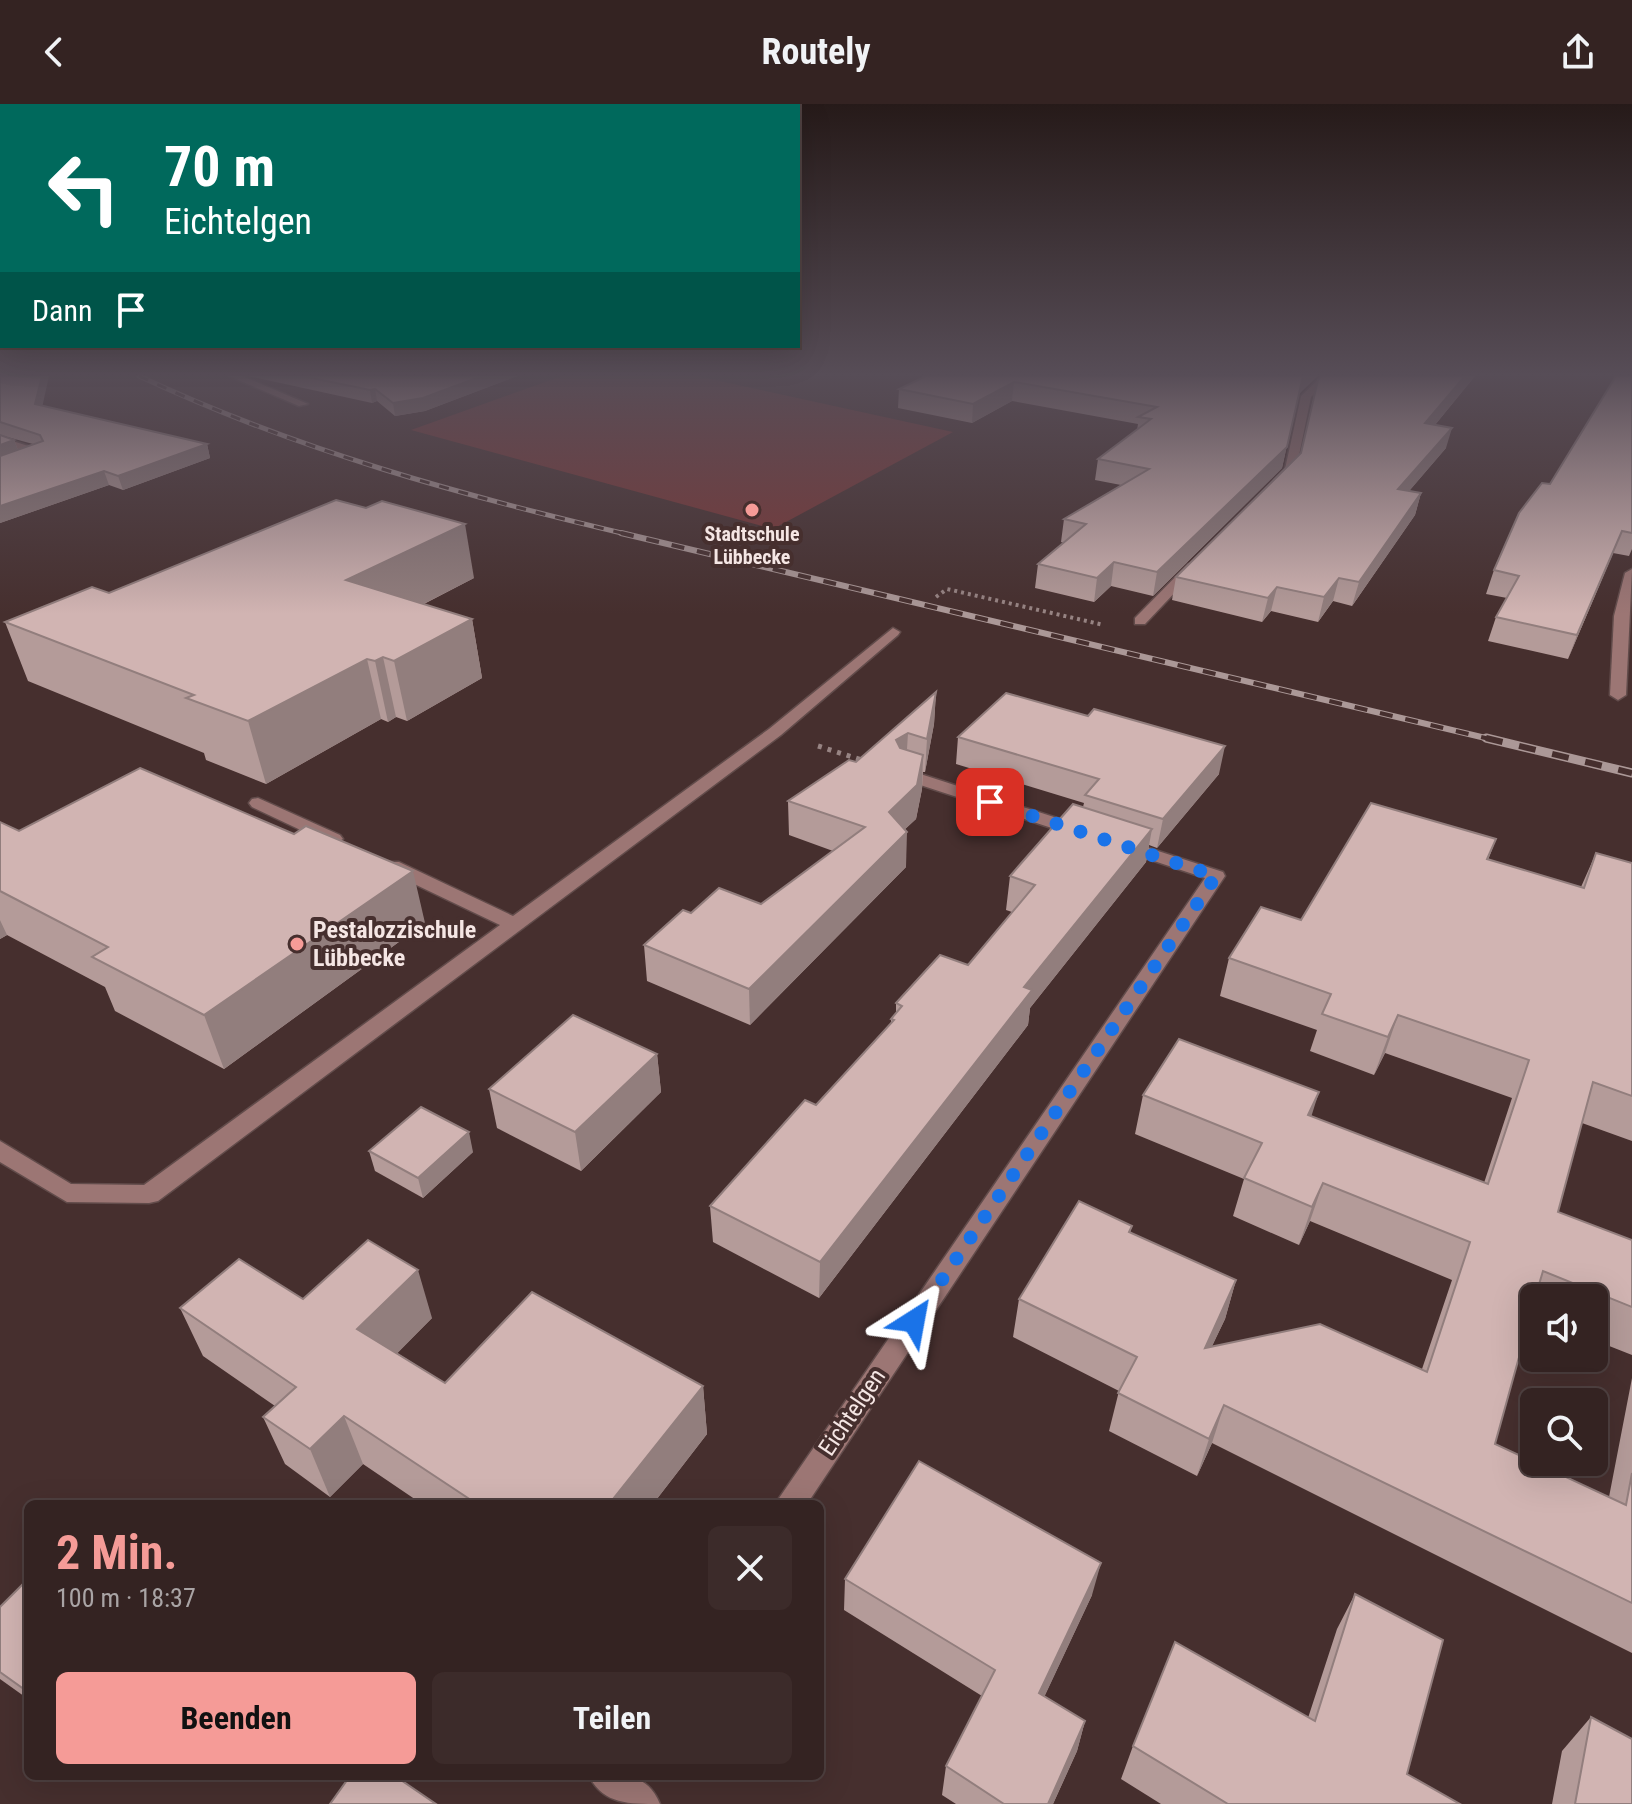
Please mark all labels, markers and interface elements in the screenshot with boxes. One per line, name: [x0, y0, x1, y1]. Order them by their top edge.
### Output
icon: back: [32, 30, 76, 74]
icon: share: [1556, 30, 1600, 74]
text: Routely: [762, 31, 870, 73]
text: 70 m: [164, 134, 275, 200]
icon: left: [32, 136, 136, 240]
text: Eichtelgen: [164, 201, 312, 243]
icon: arrive: [109, 288, 153, 332]
text: Dann: [32, 293, 93, 328]
marker: Stadtschule Lübbecke: [743, 501, 761, 519]
place label: Stadtschule Lübbecke: [705, 522, 799, 569]
pin: [956, 768, 1024, 836]
icon: arrive: [968, 780, 1012, 824]
place label: Pestalozzischule Lübbecke: [313, 916, 476, 972]
marker: Pestalozzischule Lübbecke: [288, 935, 306, 953]
position arrow: [872, 1279, 956, 1363]
map controls: [1520, 1284, 1608, 1476]
button: sound: [1520, 1284, 1608, 1372]
street label: Eichtelgen: [813, 1363, 891, 1461]
button: search: [1520, 1388, 1608, 1476]
text: 2 Min.: [56, 1524, 177, 1581]
button: close: [708, 1526, 792, 1610]
text: 100 m · 18:37: [56, 1583, 196, 1613]
button: Beenden: [56, 1672, 416, 1764]
button: Teilen: [432, 1672, 792, 1764]

